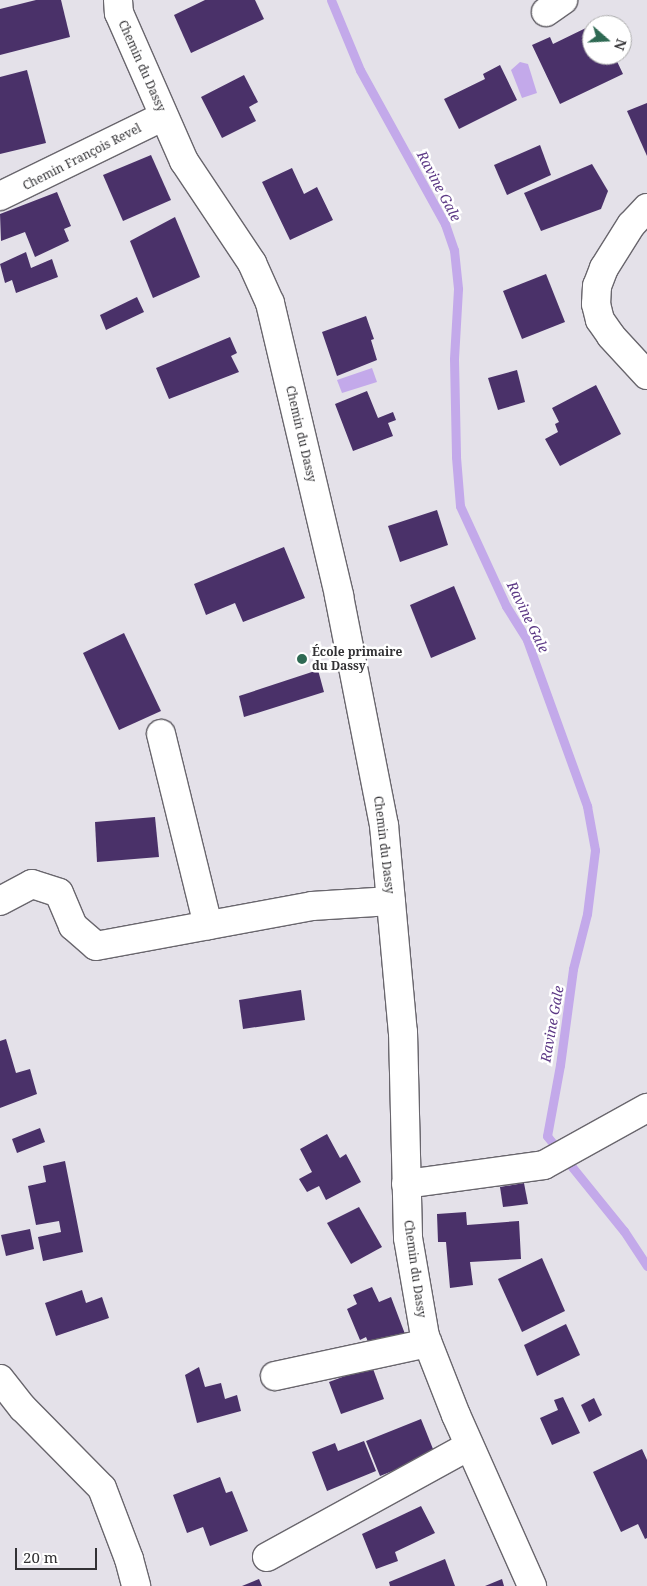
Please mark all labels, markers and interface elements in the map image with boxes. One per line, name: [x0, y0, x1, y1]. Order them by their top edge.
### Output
north arrow: [582, 15, 632, 65]
street label: Chemin du Dassy: [115, 18, 169, 114]
text: N: [610, 36, 631, 53]
street label: Chemin François Revel: [20, 121, 144, 193]
water label: Ravine Gale: [413, 148, 465, 224]
street label: Chemin du Dassy: [283, 384, 319, 484]
water label: Ravine Gale: [503, 579, 553, 655]
place label: École primaire du Dassy: [312, 645, 402, 673]
marker: École primaire du Dassy: [296, 653, 308, 665]
street label: Chemin du Dassy: [371, 795, 397, 895]
water label: Ravine Gale: [537, 984, 567, 1064]
street label: Chemin du Dassy: [401, 1219, 429, 1319]
scale bar: [18, 1538, 100, 1570]
text: 20 m: [23, 1547, 58, 1567]

